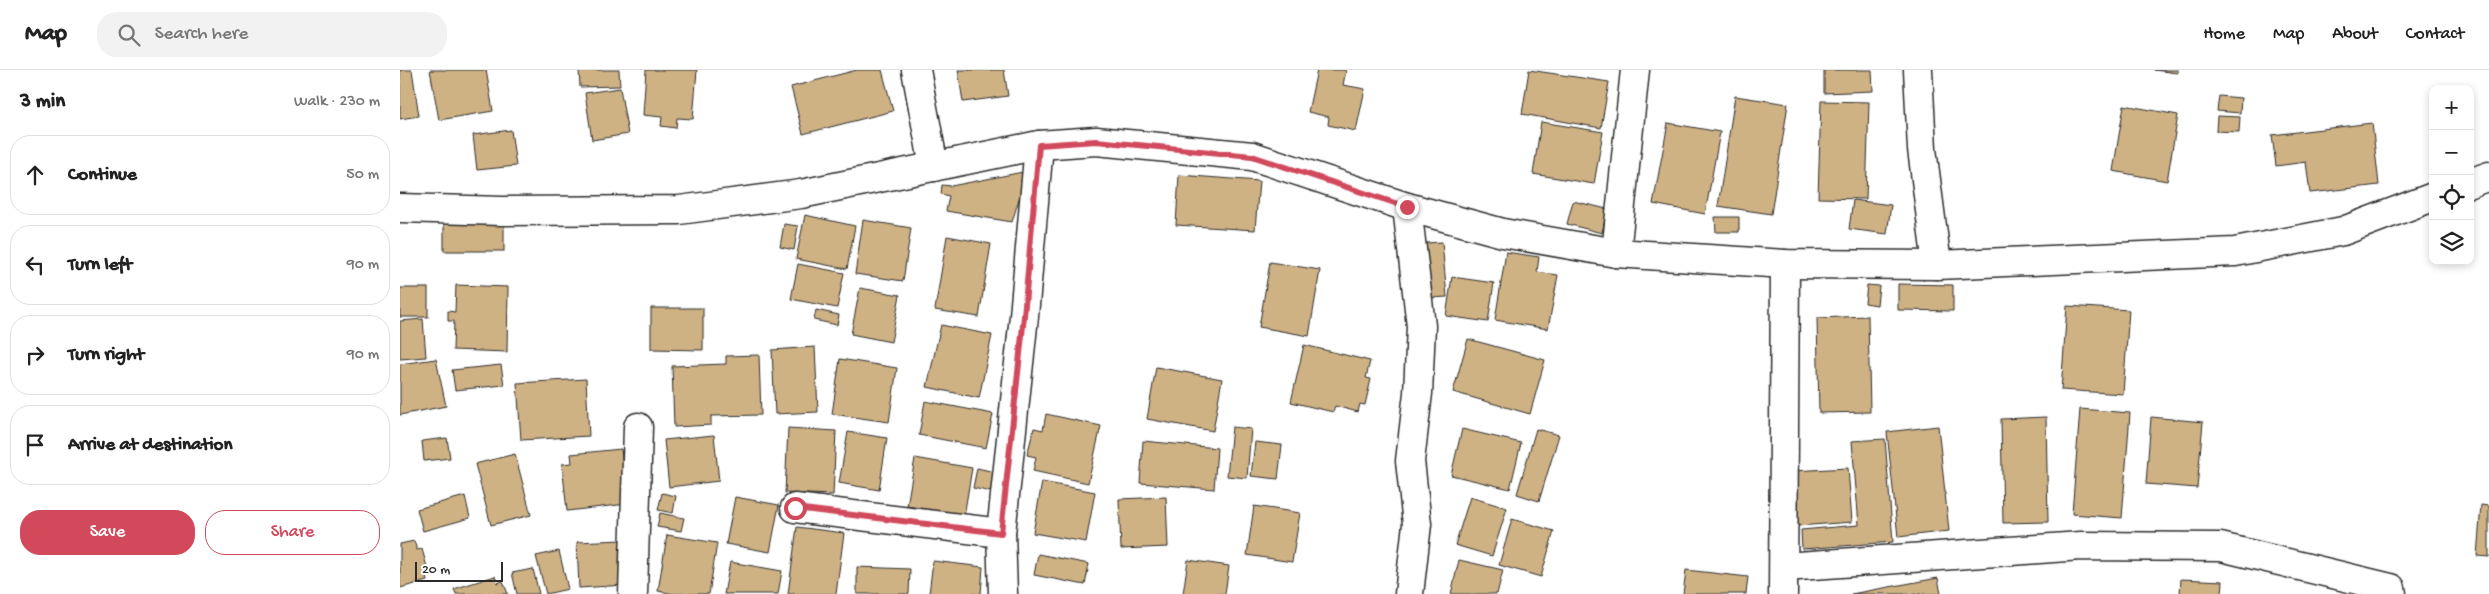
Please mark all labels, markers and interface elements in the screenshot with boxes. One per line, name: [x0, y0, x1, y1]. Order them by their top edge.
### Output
search box: [97, 12, 447, 57]
text: Map: [25, 20, 67, 49]
icon: search: [115, 21, 143, 49]
text: Search here: [155, 23, 248, 46]
text: Home: [2203, 24, 2245, 45]
text: Map: [2273, 24, 2304, 45]
text: About: [2332, 24, 2378, 45]
text: Contact: [2406, 24, 2464, 45]
map controls: [2429, 85, 2474, 265]
button: +: [2429, 85, 2474, 130]
text: 3 min: [20, 90, 65, 115]
text: Walk · 230 m: [294, 93, 380, 112]
button: −: [2429, 130, 2474, 175]
icon: ahead: [21, 161, 49, 189]
text: Continue: [68, 164, 137, 187]
text: 50 m: [346, 166, 379, 185]
button: locate: [2429, 175, 2474, 220]
route end: [1396, 196, 1419, 219]
button: layers: [2429, 220, 2474, 265]
icon: left: [21, 251, 49, 279]
text: Turn left: [68, 254, 132, 277]
text: 90 m: [347, 256, 379, 275]
icon: right: [21, 341, 49, 369]
text: Turn right: [68, 344, 144, 367]
text: 90 m: [347, 346, 379, 365]
icon: arrive: [21, 431, 49, 459]
text: Arrive at destination: [68, 434, 232, 457]
route start: [784, 497, 807, 520]
button: Save: [20, 510, 195, 555]
button: Share: [205, 510, 380, 555]
scale bar: [415, 559, 502, 582]
text: 20 m: [422, 562, 450, 579]

